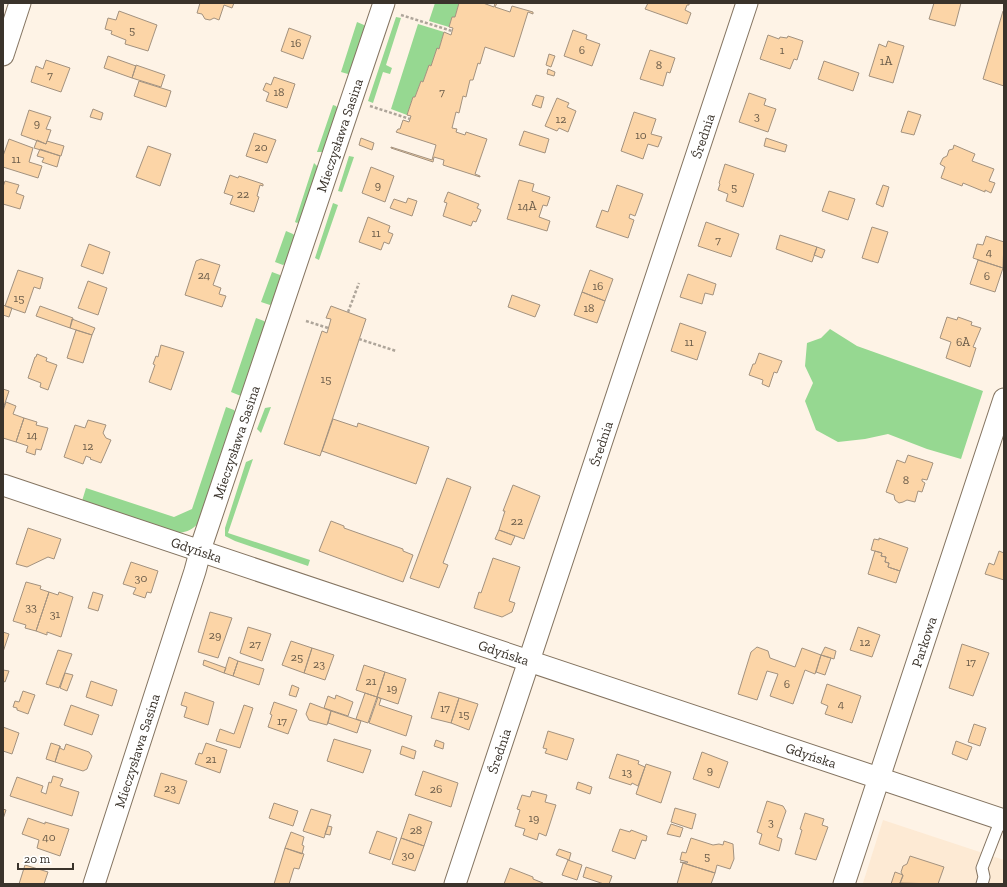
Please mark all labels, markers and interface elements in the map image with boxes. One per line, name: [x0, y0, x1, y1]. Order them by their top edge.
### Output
house number: 5: [129, 23, 135, 37]
house number: 16: [291, 36, 302, 50]
house number: 6: [579, 43, 585, 57]
house number: 1: [780, 43, 785, 57]
house number: 1A: [880, 54, 892, 68]
house number: 8: [656, 58, 662, 72]
house number: 7: [47, 68, 53, 82]
street label: Mieczysława Sasina: [313, 76, 367, 195]
house number: 18: [273, 85, 285, 99]
house number: 7: [439, 85, 445, 99]
house number: 3: [754, 109, 760, 123]
street label: Średnia: [688, 111, 719, 161]
house number: 12: [556, 112, 566, 126]
house number: 9: [34, 116, 40, 130]
house number: 10: [635, 128, 647, 142]
house number: 20: [254, 140, 268, 154]
house number: 11: [11, 152, 21, 166]
house number: 9: [375, 178, 381, 192]
house number: 5: [731, 180, 737, 194]
house number: 22: [237, 187, 249, 201]
house number: 14A: [518, 199, 537, 213]
house number: 11: [371, 226, 381, 240]
house number: 7: [715, 233, 721, 247]
house number: 4: [986, 245, 993, 259]
house number: 24: [198, 268, 211, 282]
house number: 6: [984, 269, 990, 283]
house number: 16: [593, 279, 604, 293]
house number: 15: [14, 291, 24, 305]
house number: 18: [583, 301, 595, 315]
house number: 11: [684, 335, 694, 349]
house number: 6A: [956, 335, 970, 349]
house number: 15: [321, 372, 331, 386]
street label: Mieczysława Sasina: [210, 383, 264, 502]
street label: Średnia: [586, 419, 617, 468]
house number: 14: [26, 428, 38, 442]
house number: 12: [83, 439, 93, 453]
house number: 8: [903, 473, 909, 487]
house number: 22: [511, 514, 523, 528]
street label: Gdyńska: [169, 534, 224, 567]
house number: 30: [135, 571, 147, 585]
house number: 33: [25, 600, 37, 614]
house number: 31: [50, 607, 61, 621]
street label: Parkowa: [908, 614, 941, 669]
house number: 29: [209, 628, 221, 642]
house number: 12: [860, 635, 870, 649]
house number: 27: [249, 637, 261, 651]
street label: Gdyńska: [476, 637, 531, 670]
house number: 25: [291, 650, 303, 664]
house number: 17: [966, 655, 976, 669]
house number: 23: [313, 657, 325, 671]
house number: 21: [366, 674, 377, 688]
house number: 6: [784, 677, 790, 691]
house number: 19: [387, 681, 398, 695]
street label: Mieczysława Sasina: [111, 691, 164, 810]
house number: 4: [838, 697, 845, 711]
house number: 17: [440, 701, 450, 715]
house number: 15: [459, 707, 469, 721]
house number: 17: [277, 714, 287, 728]
street label: Średnia: [484, 726, 515, 776]
street label: Gdyńska: [783, 739, 839, 772]
house number: 21: [206, 752, 217, 766]
house number: 9: [707, 763, 713, 777]
house number: 13: [622, 765, 632, 779]
house number: 23: [164, 781, 176, 795]
house number: 26: [430, 782, 442, 796]
house number: 19: [529, 811, 540, 825]
house number: 3: [768, 815, 774, 829]
house number: 28: [410, 823, 422, 837]
house number: 40: [42, 830, 56, 844]
scale bar: [18, 845, 73, 871]
house number: 30: [402, 848, 414, 862]
house number: 5: [704, 849, 710, 863]
text: 20 m: [24, 852, 51, 866]

